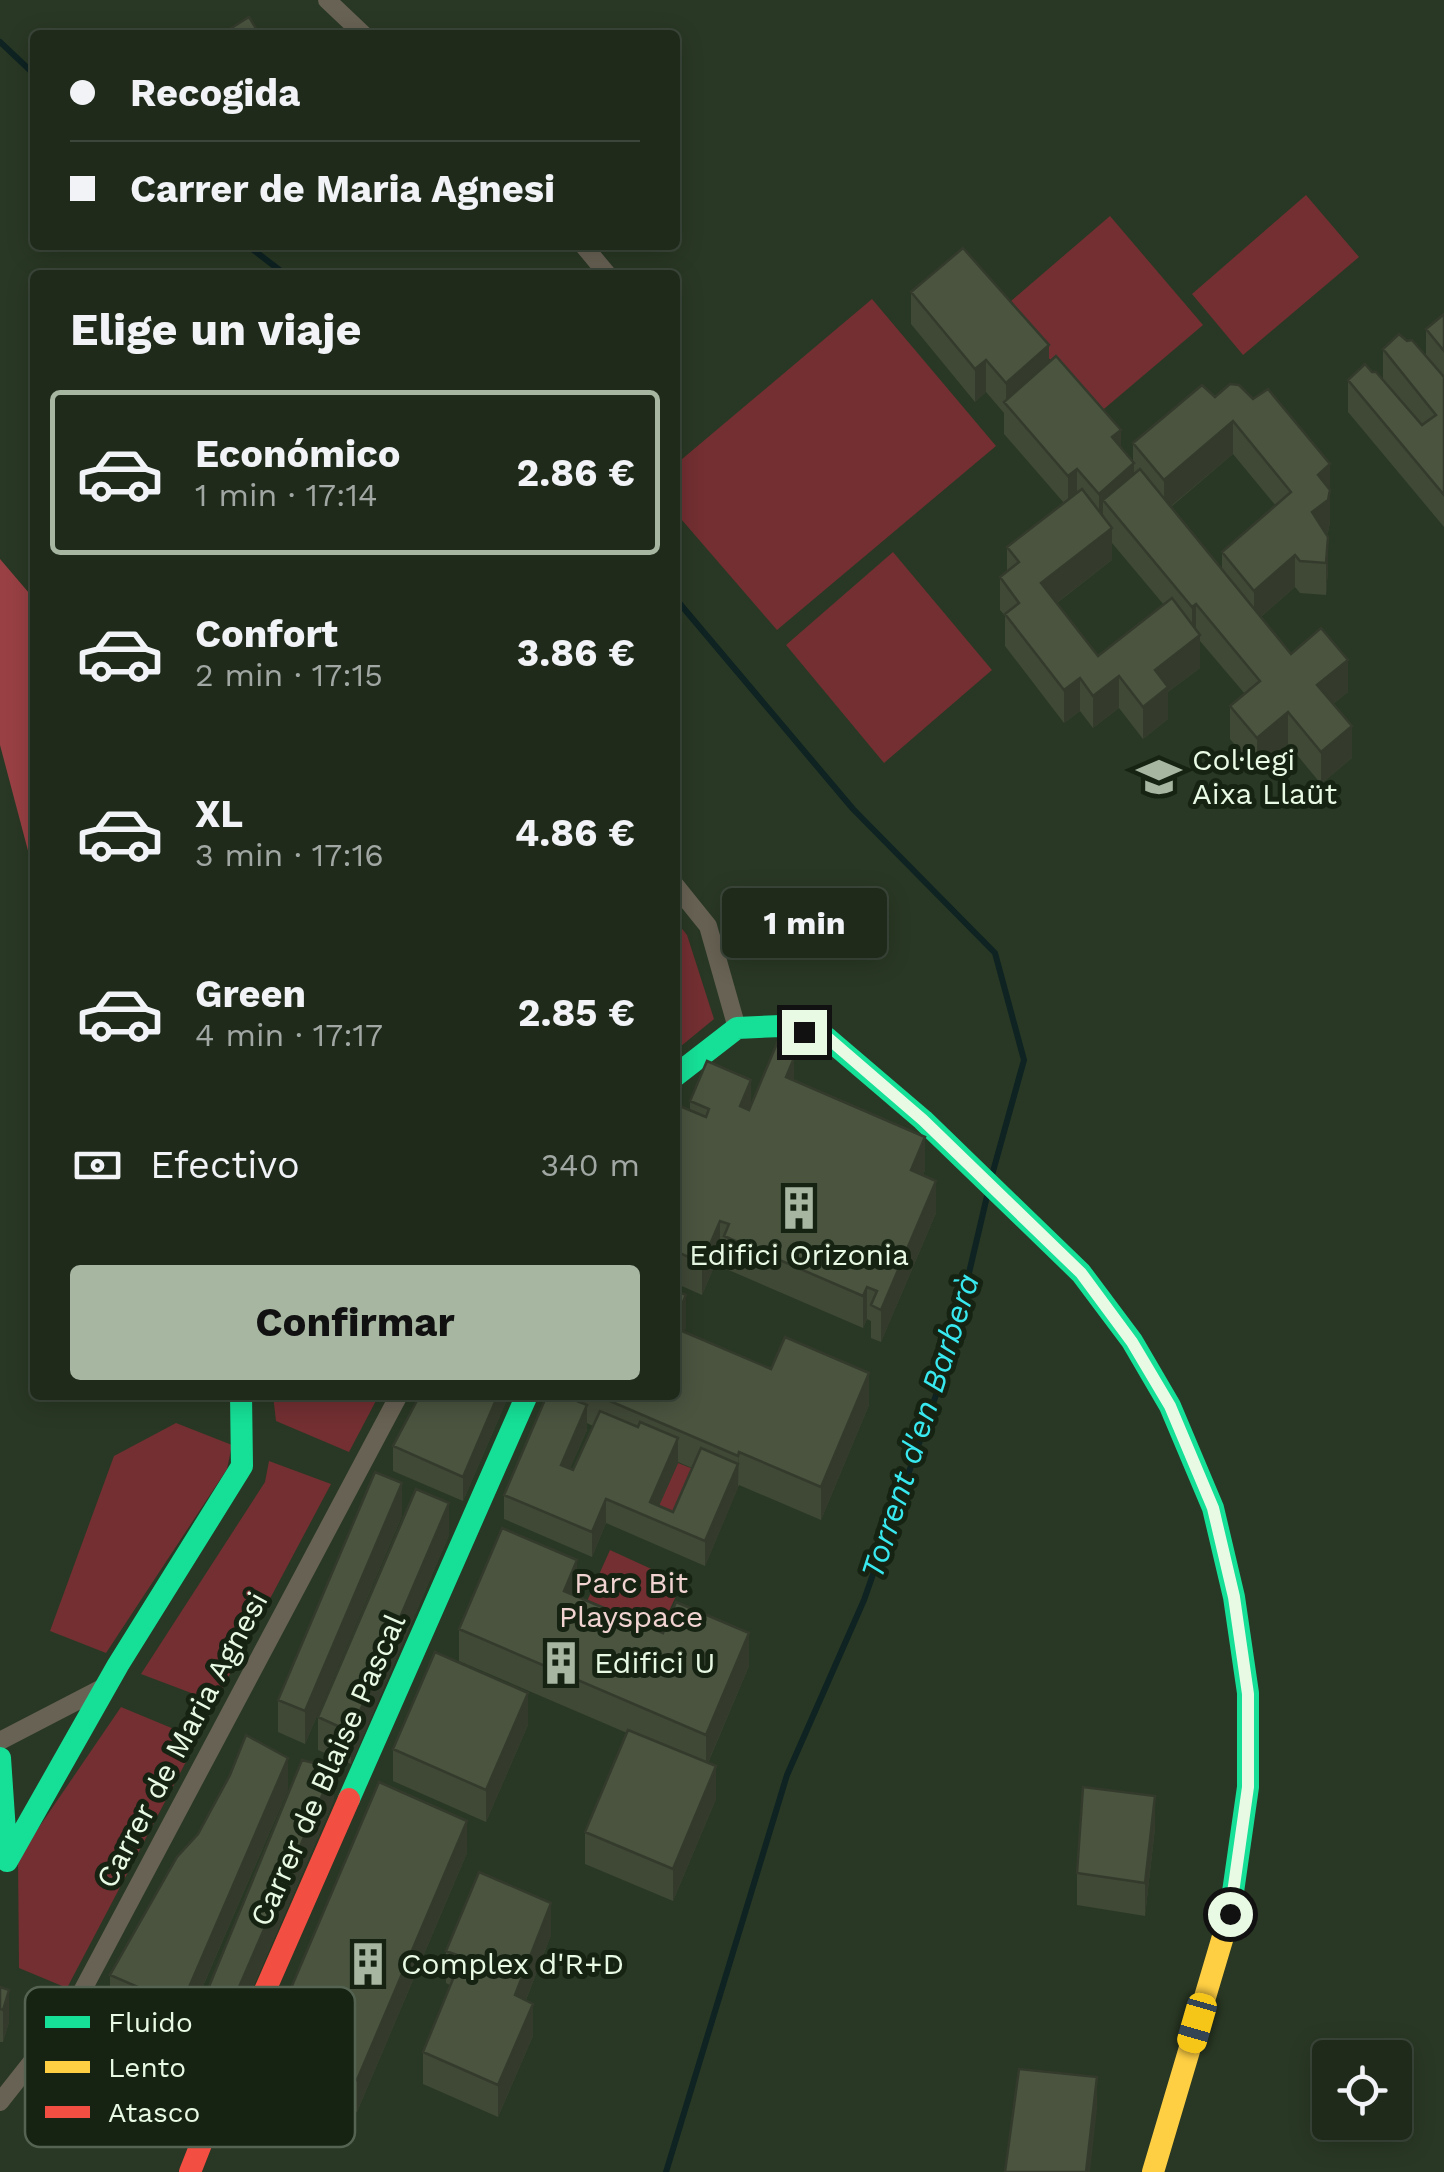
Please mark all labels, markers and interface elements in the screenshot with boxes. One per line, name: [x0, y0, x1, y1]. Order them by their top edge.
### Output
text: Recogida: [130, 71, 300, 115]
text: Carrer de Maria Agnesi: [130, 167, 555, 211]
text: Elige un viaje: [70, 303, 362, 356]
icon: car: [75, 428, 165, 518]
text: Económico: [195, 432, 400, 476]
text: 2.86 €: [517, 451, 635, 495]
text: 1 min · 17:14: [195, 476, 378, 514]
icon: car: [75, 608, 165, 698]
text: Confort: [195, 612, 338, 656]
text: 3.86 €: [517, 631, 635, 675]
text: 2 min · 17:15: [195, 656, 383, 694]
place label: Col·legi Aixa Llaüt: [1192, 742, 1338, 811]
school or university icon: Col·legi Aixa Llaüt: [1135, 753, 1183, 801]
icon: car: [75, 788, 165, 878]
text: XL: [195, 792, 243, 836]
text: 4.86 €: [515, 811, 635, 855]
text: 3 min · 17:16: [195, 836, 384, 874]
callout: 1 min: [722, 887, 886, 957]
text: 1 min: [763, 904, 846, 942]
icon: car: [75, 968, 165, 1058]
text: Green: [195, 972, 306, 1016]
text: 2.85 €: [518, 991, 635, 1035]
route end: [782, 1010, 827, 1055]
text: 4 min · 17:17: [195, 1016, 383, 1054]
icon: cash: [70, 1138, 125, 1193]
text: Efectivo: [150, 1143, 300, 1187]
text: 340 m: [540, 1146, 640, 1184]
building icon: Edifici Orizonia: [775, 1184, 823, 1232]
place label: Edifici Orizonia: [689, 1237, 909, 1272]
button: Confirmar: [70, 1265, 640, 1380]
water label: Torrent d'en Barberà: [853, 1269, 987, 1583]
park label: Parc Bit Playspace: [559, 1565, 703, 1634]
street label: Carrer de Maria Agnesi: [89, 1586, 275, 1894]
street label: Carrer de Blaise Pascal: [243, 1608, 412, 1931]
building icon: Edifici U: [537, 1639, 585, 1687]
place label: Edifici U: [594, 1645, 715, 1680]
route start: [1208, 1892, 1253, 1937]
building icon: Complex d'R+D: [344, 1940, 392, 1988]
place label: Complex d'R+D: [401, 1946, 624, 1981]
legend: [25, 1987, 355, 2147]
car: [1174, 1990, 1220, 2056]
text: Fluido: [108, 2006, 193, 2039]
map controls: [1312, 2040, 1412, 2140]
button: locate: [1312, 2040, 1412, 2140]
text: Lento: [108, 2051, 186, 2084]
text: Atasco: [108, 2096, 200, 2129]

